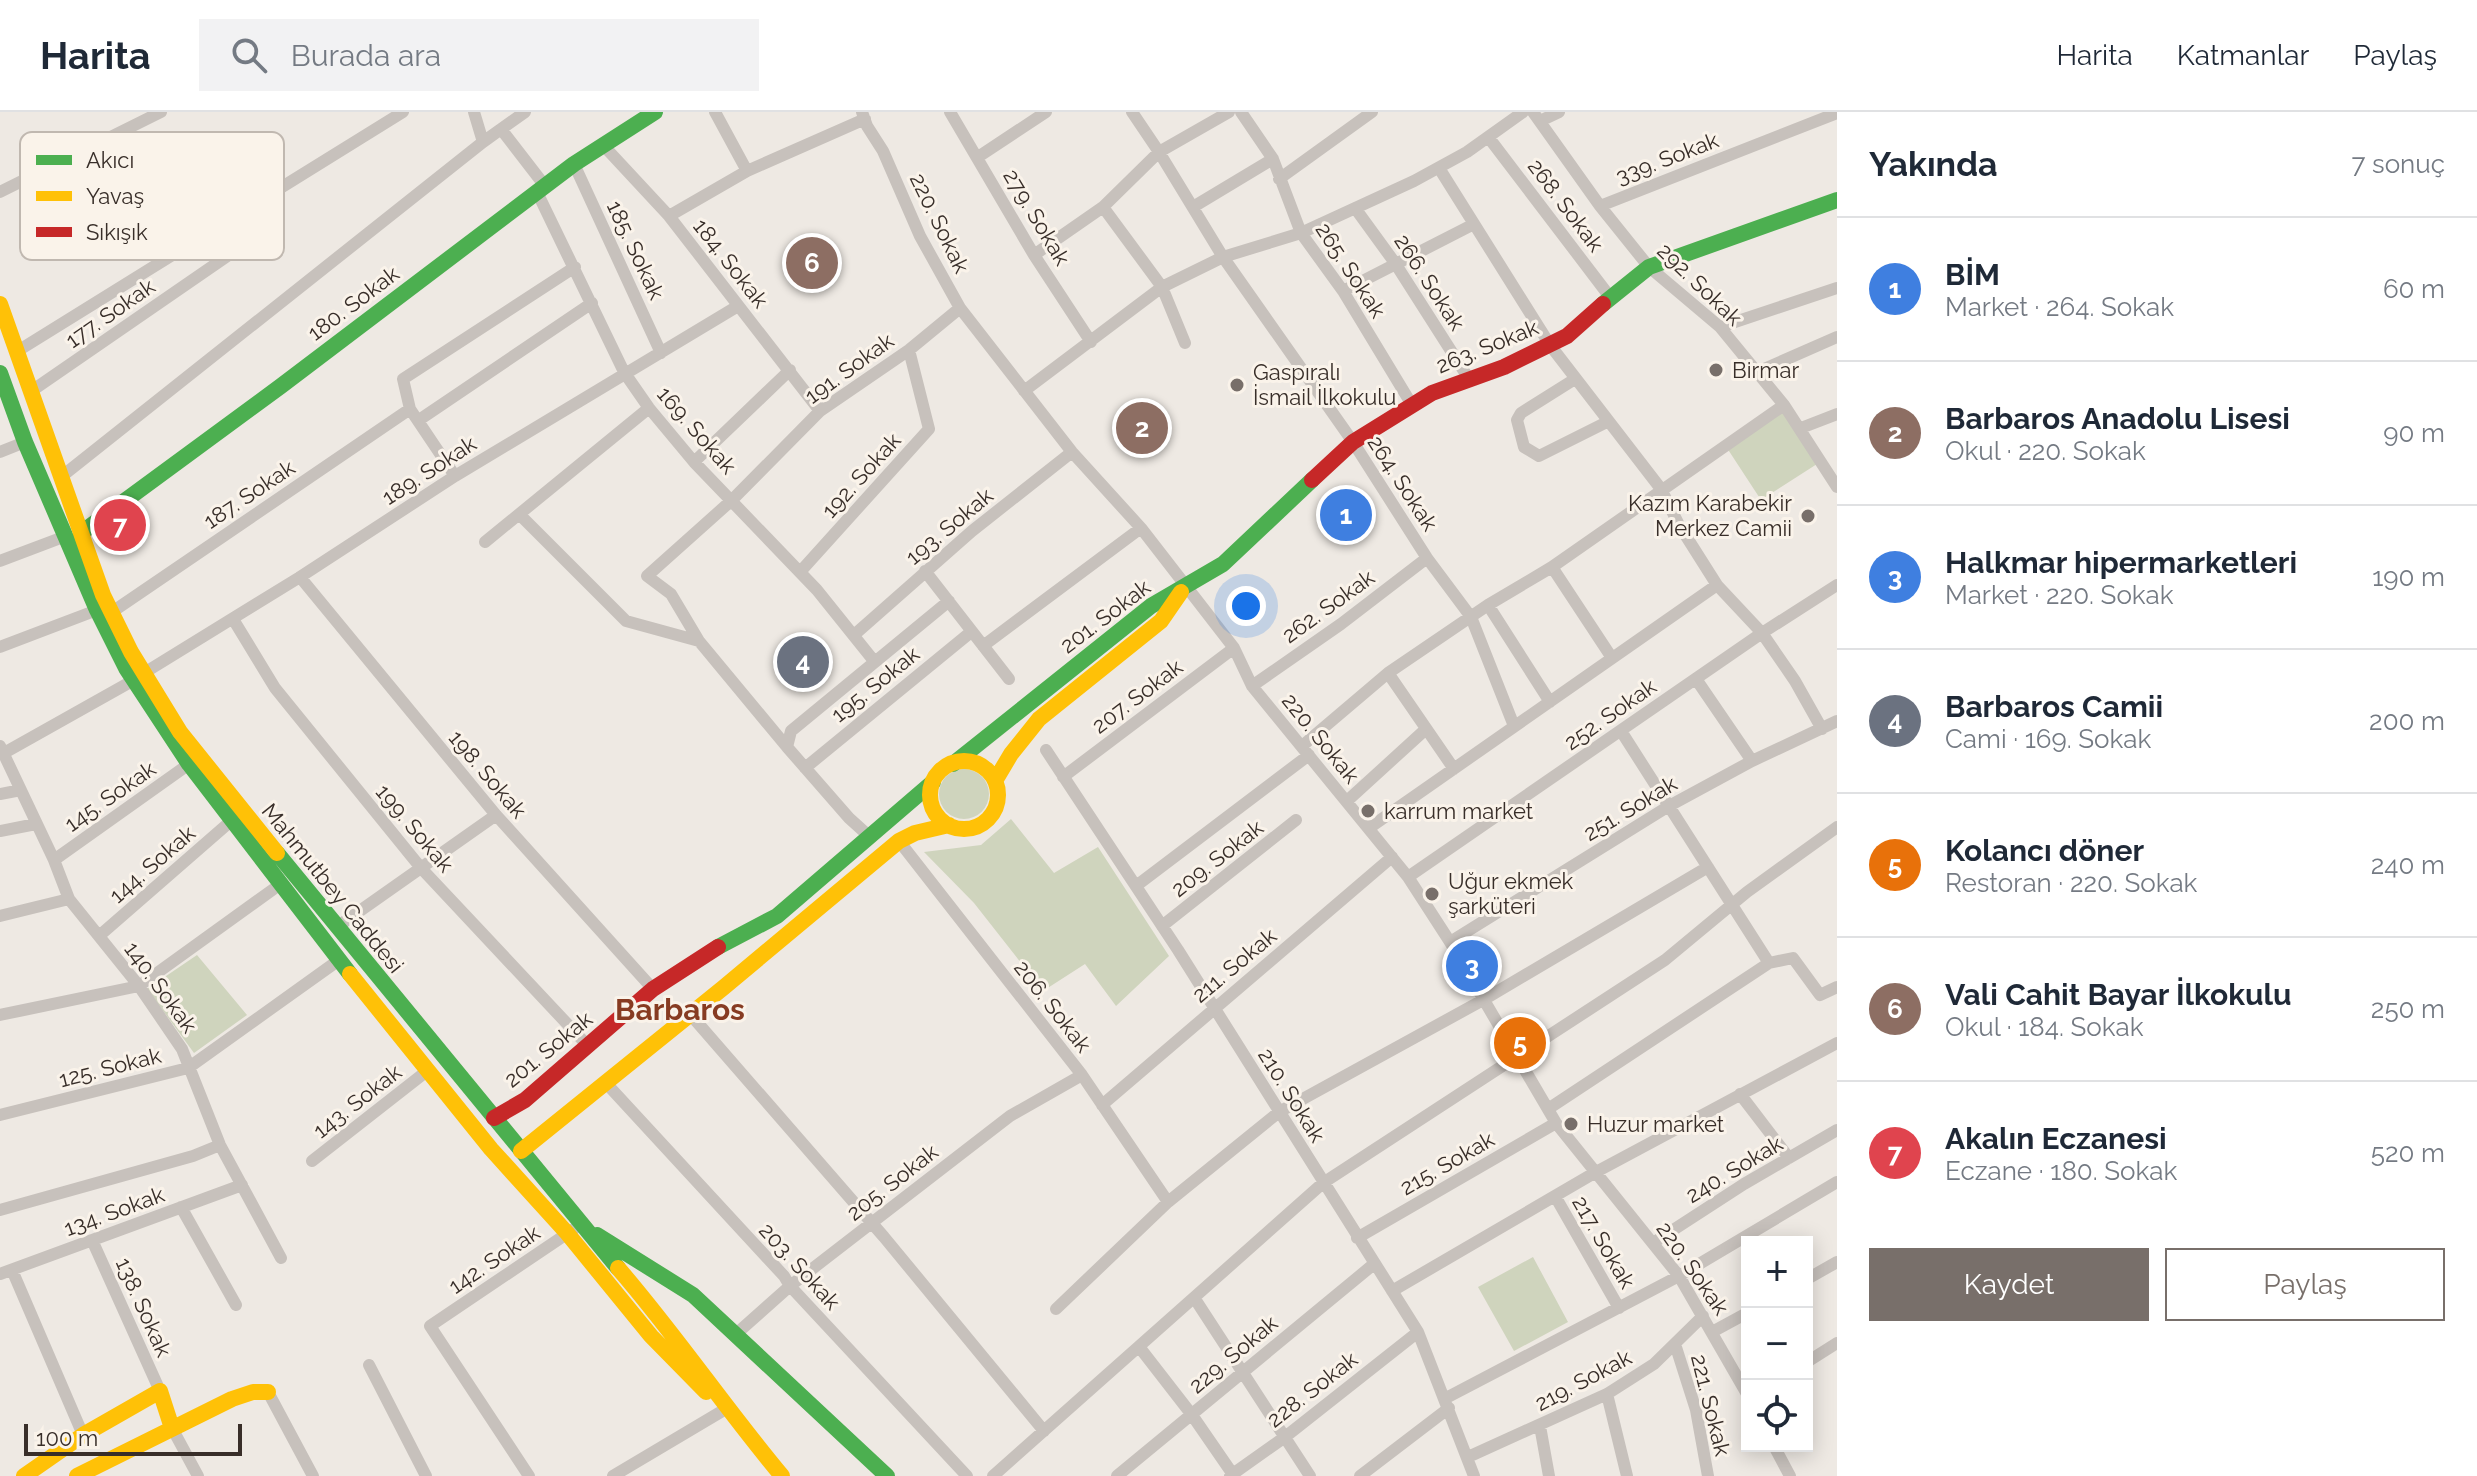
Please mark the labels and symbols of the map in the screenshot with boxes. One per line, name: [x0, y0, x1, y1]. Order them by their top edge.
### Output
street label: 339. Sokak: [1612, 126, 1722, 189]
legend: [20, 132, 284, 260]
text: Akıcı: [86, 147, 134, 173]
street label: 268. Sokak: [1523, 154, 1609, 257]
street label: 279. Sokak: [998, 164, 1076, 270]
street label: 220. Sokak: [905, 169, 975, 277]
text: Yavaş: [86, 183, 144, 209]
street label: 185. Sokak: [602, 196, 670, 304]
street label: 184. Sokak: [688, 213, 774, 313]
street label: 265. Sokak: [1311, 218, 1392, 323]
text: Sıkışık: [86, 219, 148, 245]
street label: 266. Sokak: [1389, 229, 1471, 335]
pin: 6: [786, 233, 838, 293]
street label: 292. Sokak: [1652, 237, 1748, 331]
street label: 180. Sokak: [302, 260, 404, 346]
street label: 177. Sokak: [60, 273, 160, 353]
street label: 263. Sokak: [1432, 314, 1542, 378]
street label: 191. Sokak: [800, 327, 899, 409]
place label: Birmar: [1732, 357, 1799, 383]
place label: Gaspıralı İsmail İlkokulu: [1253, 359, 1396, 410]
marker: Birmar: [1707, 361, 1725, 379]
marker: Gaspıralı İsmail İlkokulu: [1228, 376, 1246, 394]
street label: 169. Sokak: [652, 381, 742, 479]
pin: 2: [1116, 398, 1168, 458]
street label: 192. Sokak: [816, 427, 906, 523]
street label: 189. Sokak: [377, 430, 481, 510]
street label: 264. Sokak: [1363, 431, 1444, 536]
street label: 187. Sokak: [199, 454, 300, 534]
street label: 193. Sokak: [900, 482, 998, 570]
pin: 1: [1320, 485, 1372, 545]
place label: Kazım Karabekir Merkez Camii: [1628, 490, 1792, 541]
pin: 7: [94, 495, 146, 555]
marker: Kazım Karabekir Merkez Camii: [1799, 507, 1817, 525]
street label: 262. Sokak: [1277, 564, 1379, 648]
street label: 201. Sokak: [1055, 574, 1155, 658]
your location: [1226, 586, 1266, 626]
pin: 4: [777, 632, 829, 692]
street label: 195. Sokak: [826, 640, 925, 727]
street label: 207. Sokak: [1087, 653, 1188, 738]
street label: 252. Sokak: [1559, 673, 1661, 755]
street label: 220. Sokak: [1277, 688, 1365, 788]
street label: 198. Sokak: [444, 725, 533, 824]
street label: 145. Sokak: [60, 755, 161, 837]
street label: 251. Sokak: [1579, 770, 1682, 846]
street label: 199. Sokak: [371, 779, 459, 877]
street label: Mahmutbey Caddesi: [257, 798, 409, 978]
place label: karrum market: [1384, 798, 1534, 824]
marker: karrum market: [1359, 802, 1377, 820]
street label: 209. Sokak: [1166, 814, 1268, 902]
street label: 144. Sokak: [104, 820, 200, 908]
place label: Uğur ekmek şarküteri: [1448, 868, 1574, 919]
marker: Uğur ekmek şarküteri: [1423, 885, 1441, 903]
street label: 211. Sokak: [1187, 922, 1282, 1008]
street label: 140. Sokak: [119, 936, 203, 1038]
pin: 3: [1446, 936, 1498, 996]
street label: 206. Sokak: [1009, 955, 1097, 1057]
district label: Barbaros: [615, 992, 745, 1027]
street label: 201. Sokak: [499, 1005, 598, 1092]
pin: 5: [1494, 1013, 1546, 1073]
street label: 125. Sokak: [56, 1042, 164, 1092]
street label: 210. Sokak: [1253, 1043, 1331, 1147]
street label: 143. Sokak: [308, 1058, 407, 1143]
place label: Huzur market: [1587, 1111, 1725, 1137]
marker: Huzur market: [1562, 1115, 1580, 1133]
street label: 215. Sokak: [1395, 1125, 1499, 1200]
street label: 240. Sokak: [1681, 1130, 1787, 1208]
street label: 205. Sokak: [841, 1138, 943, 1226]
street label: 134. Sokak: [60, 1181, 168, 1241]
street label: 217. Sokak: [1567, 1191, 1641, 1293]
street label: 220. Sokak: [1651, 1216, 1735, 1320]
street label: 203. Sokak: [754, 1217, 846, 1315]
street label: 142. Sokak: [443, 1219, 545, 1299]
street label: 138. Sokak: [111, 1253, 178, 1361]
street label: 229. Sokak: [1184, 1309, 1283, 1398]
street label: 219. Sokak: [1530, 1344, 1636, 1416]
street label: 228. Sokak: [1262, 1345, 1363, 1432]
street label: 221. Sokak: [1686, 1351, 1736, 1459]
scale bar: [24, 1420, 242, 1456]

